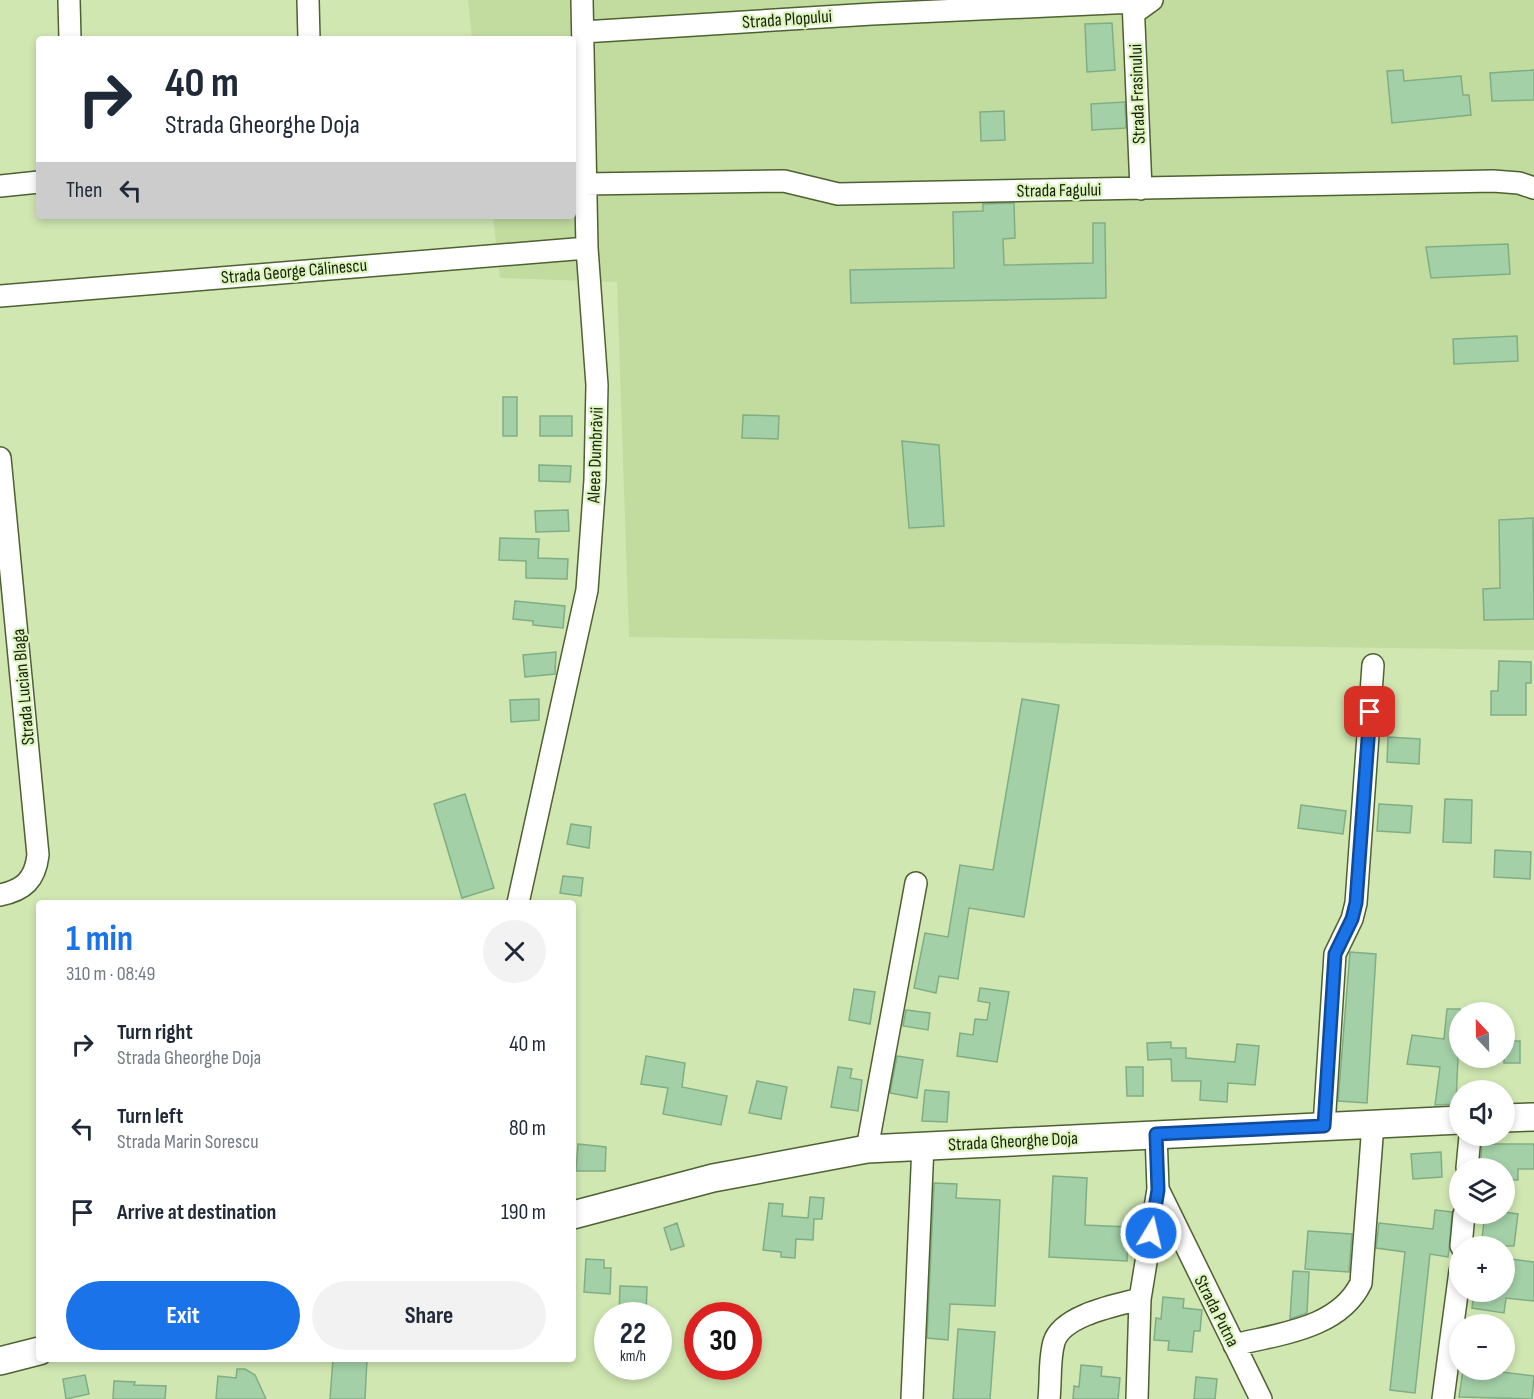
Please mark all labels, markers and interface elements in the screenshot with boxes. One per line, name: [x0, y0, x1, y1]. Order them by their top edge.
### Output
street label: Strada Plopului: [741, 6, 833, 33]
street label: Strada Frasinului: [1125, 44, 1150, 144]
text: 40 m: [165, 58, 239, 109]
icon: right: [66, 60, 144, 138]
text: Strada Gheorghe Doja: [165, 109, 360, 141]
icon: left: [114, 174, 147, 207]
text: Then: [66, 177, 102, 204]
street label: Strada Fagului: [1017, 179, 1102, 202]
street label: Strada George Călinescu: [220, 255, 368, 288]
street label: Aleea Dumbrăvii: [583, 407, 608, 505]
street label: Strada Lucian Blaga: [8, 628, 39, 746]
pin: [1344, 686, 1395, 737]
icon: arrive: [1353, 695, 1386, 728]
text: 1 min: [66, 918, 133, 961]
button: close: [483, 920, 546, 983]
text: 310 m · 08:49: [66, 962, 155, 986]
north arrow: [1449, 1002, 1515, 1068]
map controls: [1449, 1002, 1515, 1380]
text: Turn right: [117, 1019, 193, 1046]
icon: right: [66, 1028, 99, 1061]
text: 40 m: [509, 1031, 546, 1058]
text: Strada Gheorghe Doja: [117, 1046, 261, 1070]
button: sound: [1449, 1080, 1515, 1146]
text: Turn left: [117, 1103, 183, 1130]
icon: left: [66, 1112, 99, 1145]
text: 80 m: [509, 1115, 546, 1142]
street label: Strada Gheorghe Doja: [948, 1128, 1078, 1155]
text: Strada Marin Sorescu: [117, 1130, 259, 1154]
button: layers: [1449, 1158, 1515, 1224]
icon: arrive: [66, 1196, 99, 1229]
text: Arrive at destination: [117, 1199, 276, 1226]
text: 190 m: [501, 1199, 546, 1226]
position arrow: [1119, 1201, 1183, 1265]
button: +: [1449, 1236, 1515, 1302]
street label: Strada Putna: [1190, 1272, 1244, 1351]
button: Exit: [66, 1281, 300, 1350]
button: Share: [312, 1281, 546, 1350]
speed limit sign: 30: [684, 1302, 762, 1380]
button: −: [1449, 1314, 1515, 1380]
text: 22: [620, 1316, 646, 1352]
text: km/h: [620, 1347, 646, 1366]

